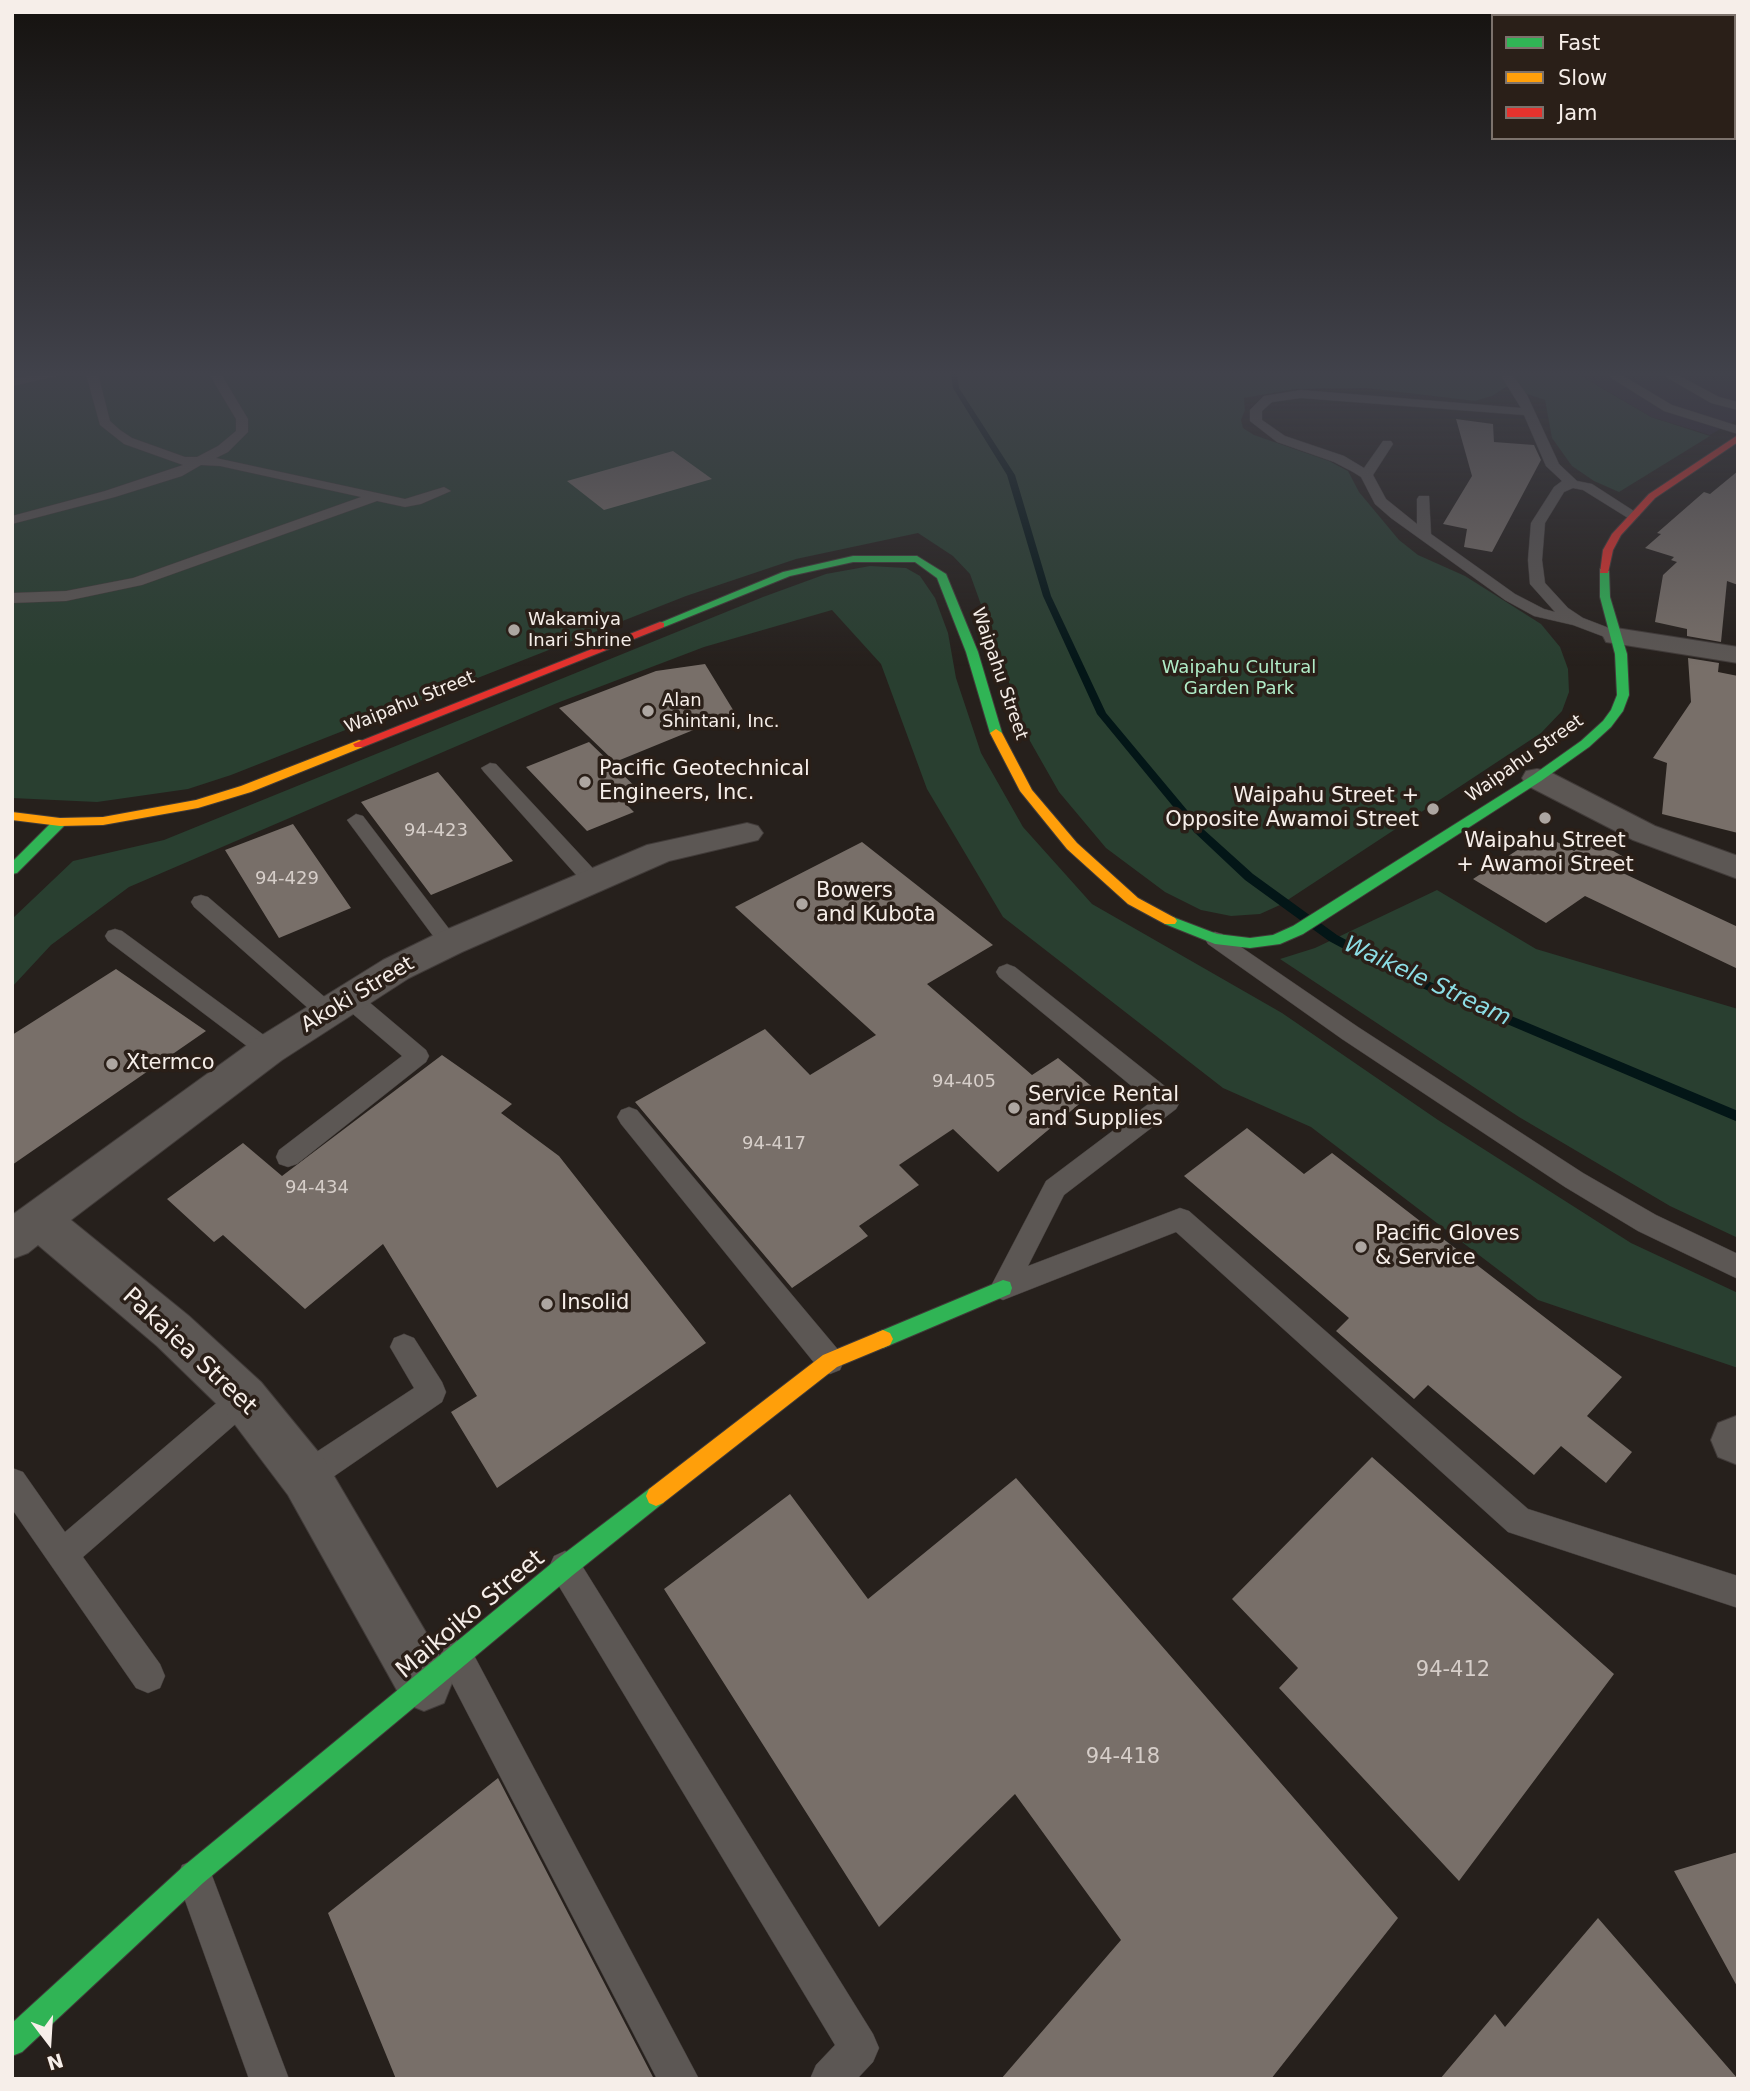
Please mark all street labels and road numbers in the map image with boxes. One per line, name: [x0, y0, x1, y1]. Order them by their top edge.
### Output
street label: Waipahu Street: [966, 605, 1032, 743]
street label: Waipahu Street: [342, 667, 478, 739]
street label: Waipahu Street: [1462, 710, 1588, 808]
street label: Akoki Street: [297, 951, 419, 1039]
street label: Pakaiea Street: [116, 1282, 262, 1422]
street label: Maikoiko Street: [391, 1545, 551, 1685]

